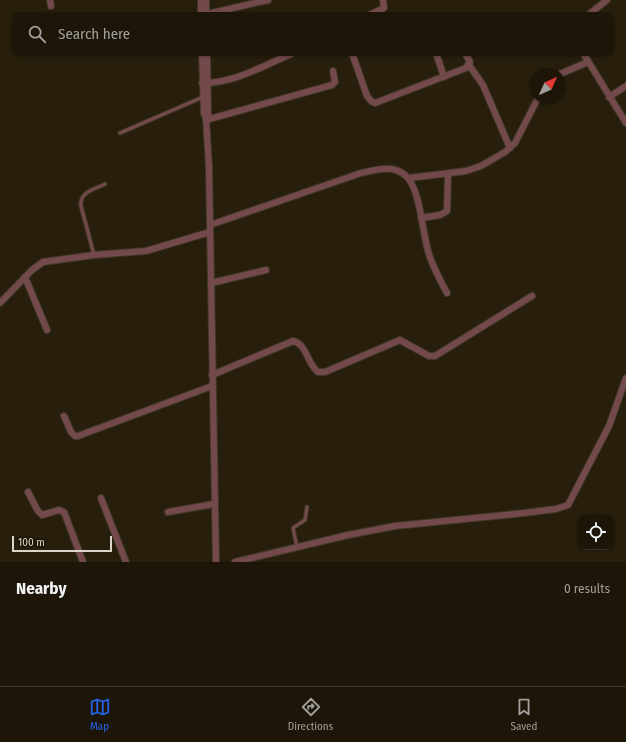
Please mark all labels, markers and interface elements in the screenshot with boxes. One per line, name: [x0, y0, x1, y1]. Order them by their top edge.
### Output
search box: [12, 12, 614, 56]
icon: search: [26, 23, 48, 45]
text: Search here: [58, 25, 130, 43]
north arrow: [530, 68, 566, 104]
map controls: [578, 514, 614, 550]
button: locate: [578, 514, 614, 550]
scale bar: [12, 534, 112, 553]
text: 100 m: [18, 536, 45, 549]
text: Nearby: [16, 578, 67, 599]
text: 0 results: [564, 581, 610, 596]
tab: Map: [89, 696, 111, 733]
tab: Directions: [288, 696, 333, 733]
tab: Saved: [511, 696, 537, 733]

